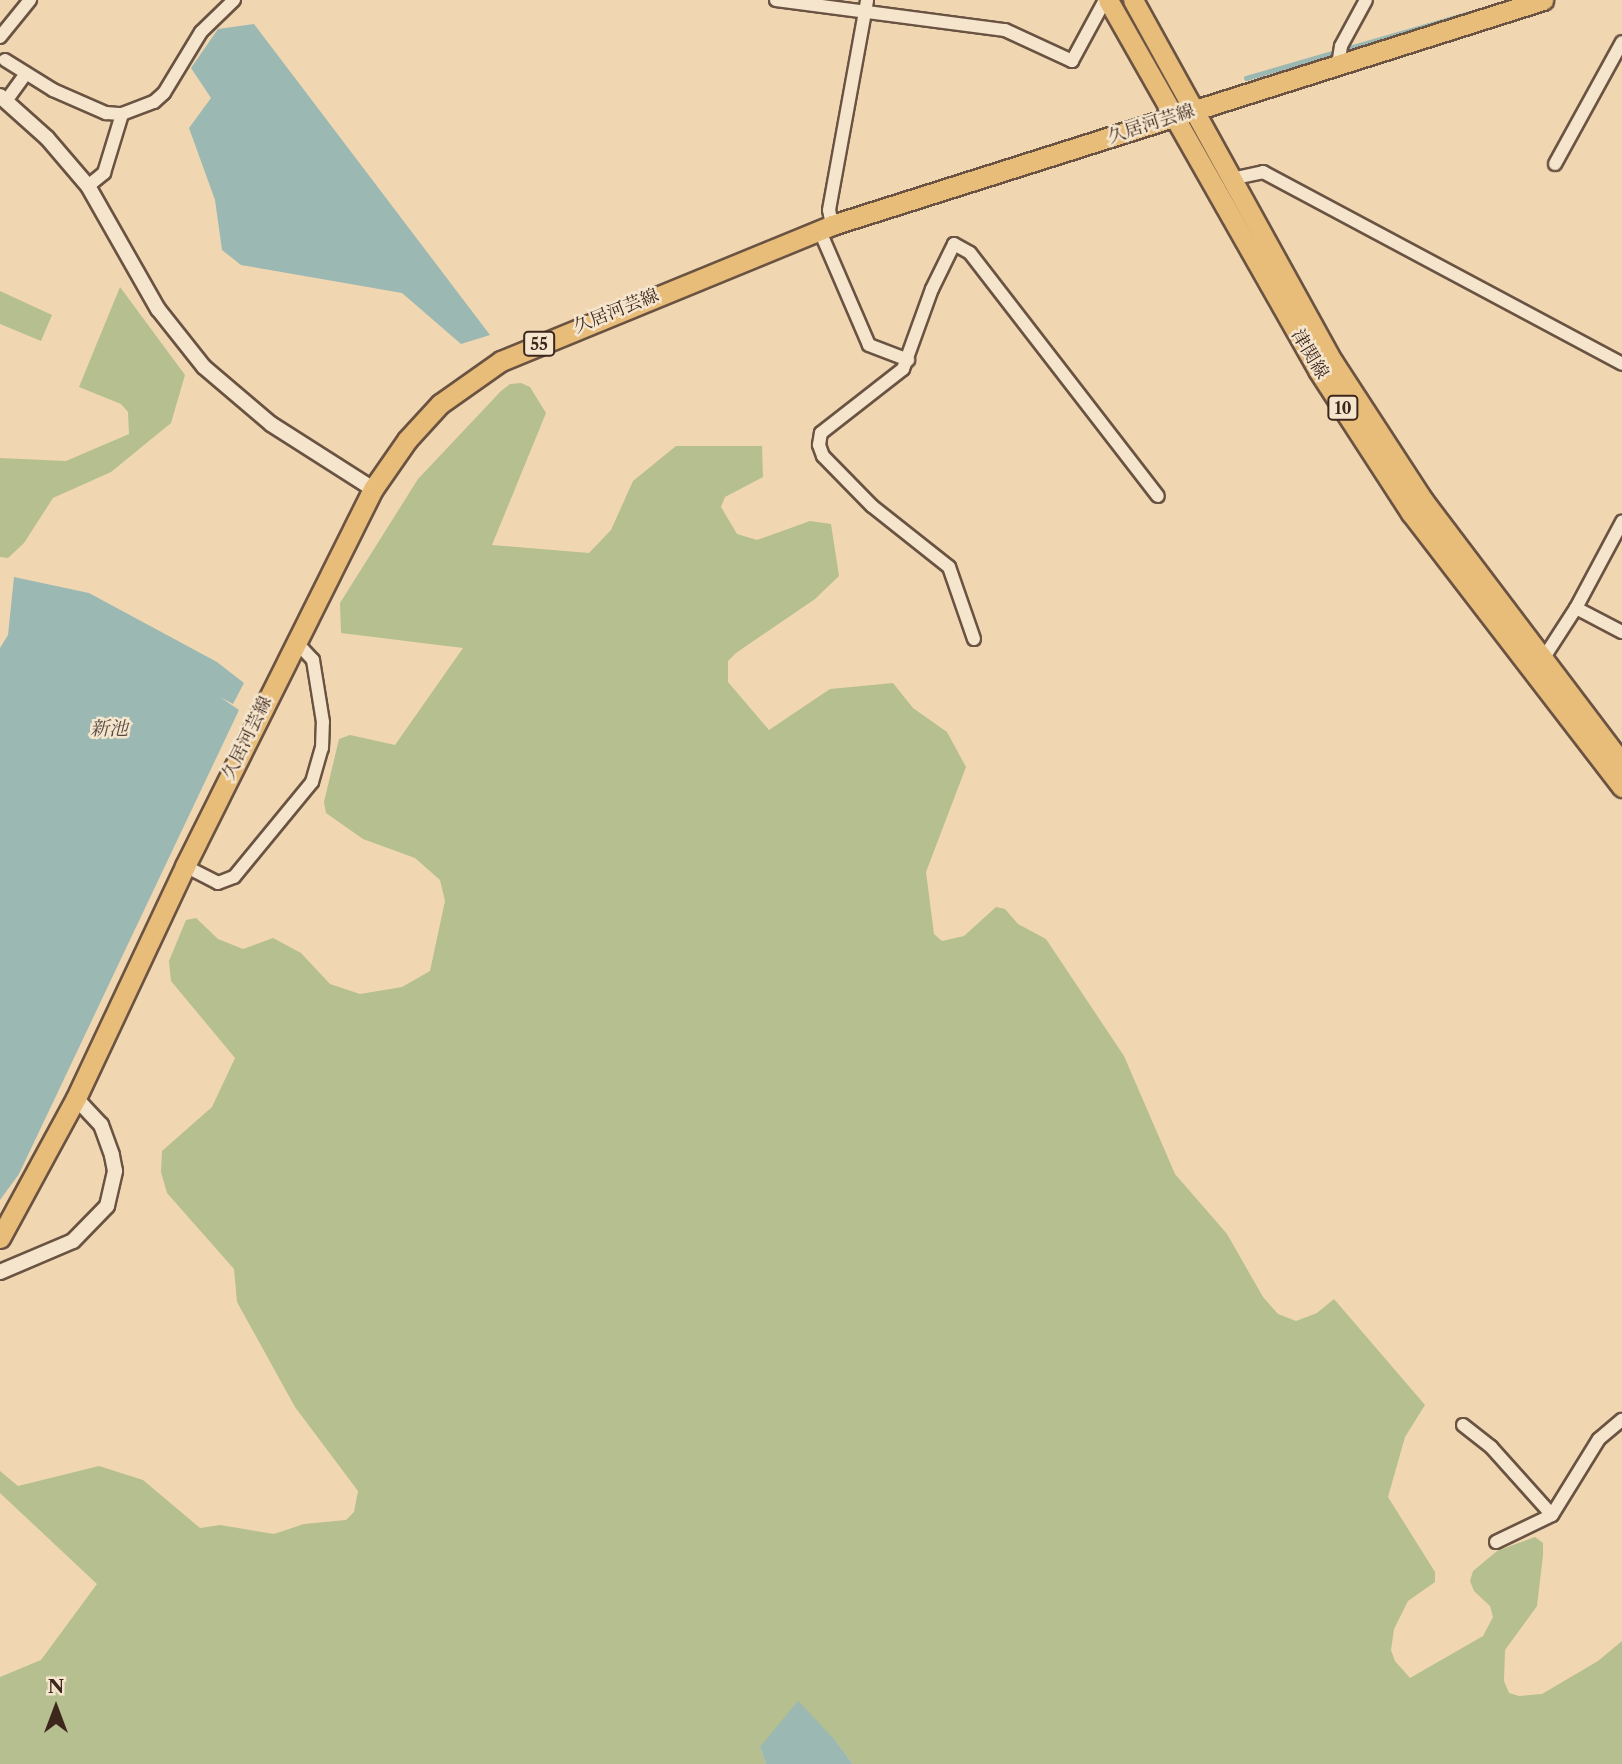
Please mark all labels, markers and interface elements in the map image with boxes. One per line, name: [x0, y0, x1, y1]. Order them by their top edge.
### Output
street label: 久居河芸線: [1105, 100, 1197, 148]
street label: 久居河芸線: [570, 284, 662, 338]
street label: 津関線: [1287, 325, 1333, 383]
road number: 55: [522, 332, 556, 356]
road number: 10: [1327, 396, 1359, 420]
street label: 久居河芸線: [218, 693, 276, 783]
water label: 新池: [90, 718, 128, 740]
north arrow: [21, 1673, 91, 1743]
text: N: [48, 1675, 64, 1698]

